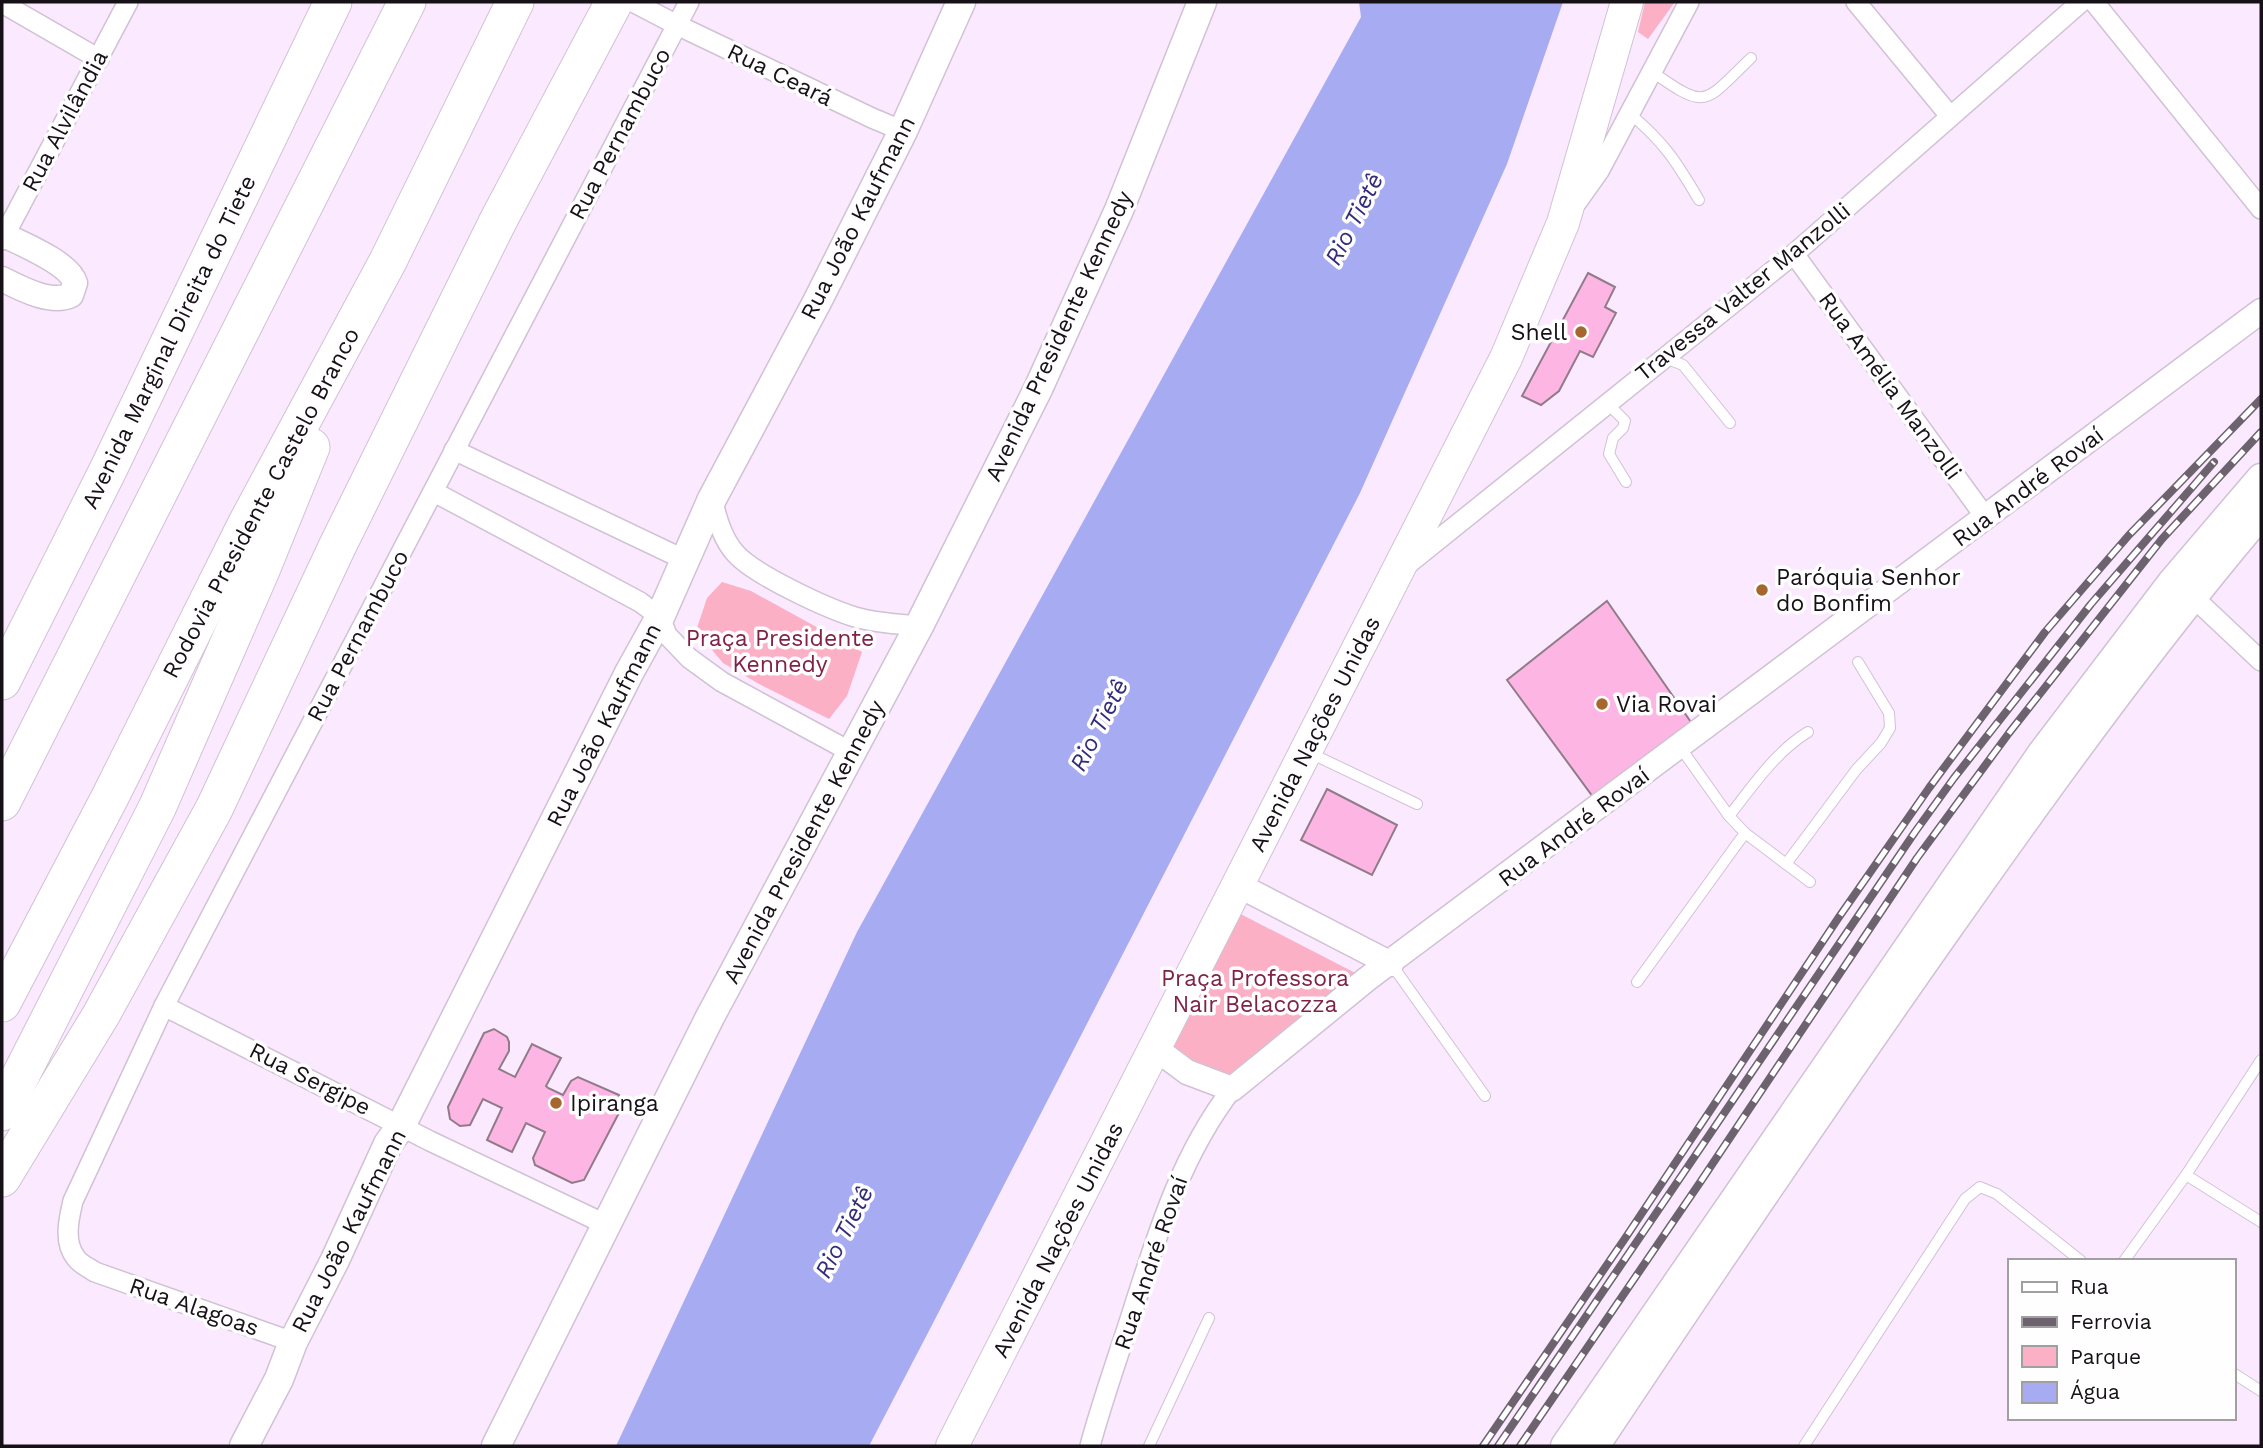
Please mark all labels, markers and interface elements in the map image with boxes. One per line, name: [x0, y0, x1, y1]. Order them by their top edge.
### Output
street label: Rua Ceará: [723, 38, 837, 112]
street label: Rua Pernambuco: [563, 44, 677, 224]
street label: Rua Alvilândia: [16, 46, 114, 196]
street label: Rua João Kaufmann: [795, 112, 921, 324]
water label: Rio Tietê: [1319, 168, 1389, 270]
street label: Avenida Marginal Direita do Tiete: [76, 171, 262, 513]
street label: Avenida Presidente Kennedy: [980, 186, 1138, 485]
street label: Travessa Valter Manzolli: [1630, 197, 1856, 387]
street label: Rua Amélia Manzolli: [1813, 287, 1967, 485]
place label: Shell: [1511, 319, 1567, 346]
street label: Rodovia Presidente Castelo Branco: [157, 323, 365, 683]
marker: Shell: [1573, 324, 1589, 340]
street label: Rua André Rovaí: [1947, 421, 2109, 553]
street label: Rua Pernambuco: [301, 546, 415, 726]
place label: Paróquia Senhor do Bonfim: [1776, 564, 1961, 617]
marker: Paróquia Senhor do Bonfim: [1754, 582, 1770, 598]
street label: Avenida Nações Unidas: [1244, 612, 1386, 856]
street label: Rua João Kaufmann: [541, 619, 667, 831]
park label: Praça Presidente Kennedy: [686, 625, 874, 678]
water label: Rio Tietê: [1064, 674, 1134, 776]
place label: Via Rovai: [1616, 691, 1717, 718]
street label: Avenida Presidente Kennedy: [718, 695, 890, 988]
marker: Via Rovai: [1594, 696, 1610, 712]
street label: Rua André Rovaí: [1493, 761, 1655, 893]
park label: Praça Professora Nair Belacozza: [1161, 965, 1349, 1018]
street label: Rua Sergipe: [245, 1037, 375, 1121]
place label: Ipiranga: [570, 1090, 659, 1117]
marker: Ipiranga: [548, 1095, 564, 1111]
street label: Avenida Nações Unidas: [987, 1118, 1129, 1362]
street label: Rua João Kaufmann: [286, 1125, 412, 1337]
street label: Rua André Rovaí: [1109, 1173, 1193, 1353]
water label: Rio Tietê: [809, 1181, 879, 1283]
legend: [2008, 1259, 2235, 1420]
street label: Rua Alagoas: [126, 1272, 262, 1342]
text: Rua: [2070, 1274, 2109, 1299]
text: Ferrovia: [2070, 1309, 2152, 1334]
text: Parque: [2070, 1344, 2141, 1369]
text: Água: [2070, 1379, 2120, 1404]

